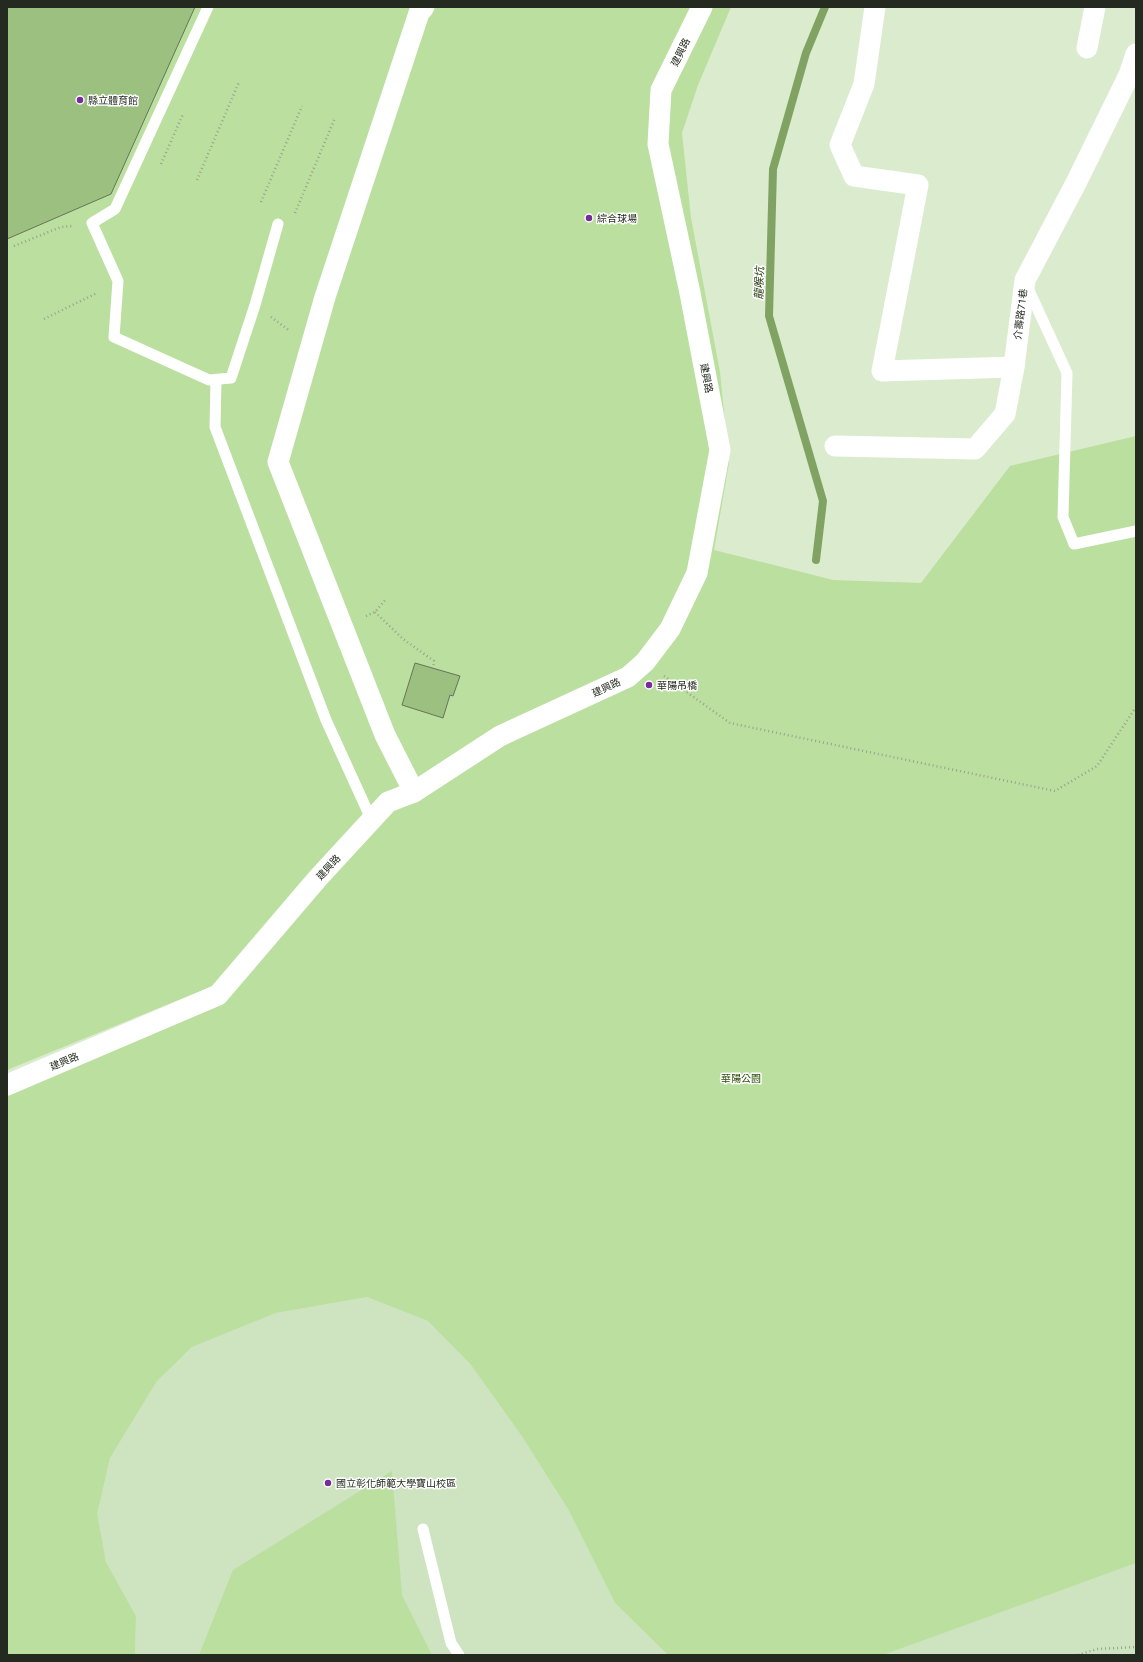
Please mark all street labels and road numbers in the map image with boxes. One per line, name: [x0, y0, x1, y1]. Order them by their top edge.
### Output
street label: 建興路: [669, 36, 692, 68]
street label: 介壽路71巷: [1012, 288, 1029, 340]
street label: 建興路: [698, 362, 715, 394]
street label: 建興路: [590, 676, 622, 699]
street label: 建興路: [314, 853, 343, 882]
street label: 建興路: [48, 1051, 80, 1072]

